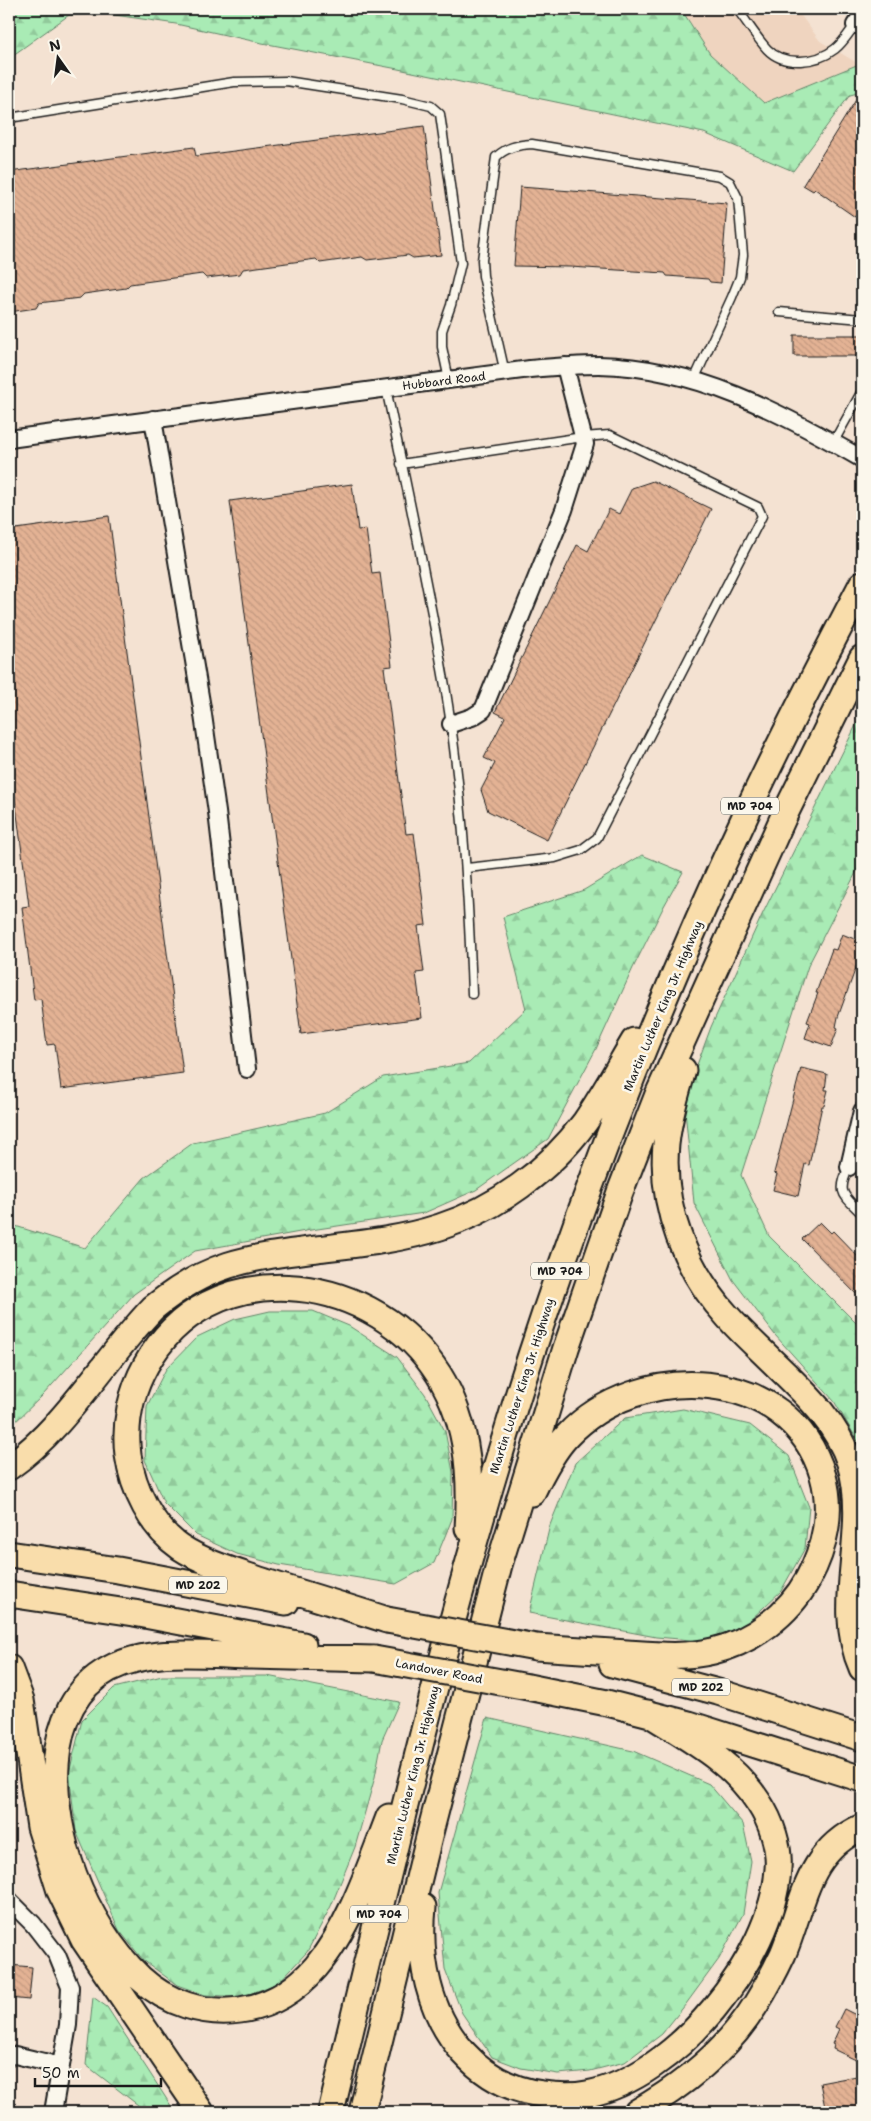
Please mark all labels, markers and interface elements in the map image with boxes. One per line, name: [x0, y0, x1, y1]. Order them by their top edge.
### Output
north arrow: [32, 32, 82, 82]
text: N: [47, 35, 62, 55]
street label: Hubbard Road: [401, 368, 487, 394]
road number: MD 704: [721, 798, 779, 814]
street label: Martin Luther King Jr. Highway: [620, 918, 706, 1094]
road number: MD 704: [531, 1262, 589, 1280]
street label: Martin Luther King Jr. Highway: [486, 1296, 558, 1476]
road number: MD 202: [169, 1576, 227, 1594]
street label: Landover Road: [394, 1655, 484, 1687]
road number: MD 202: [672, 1678, 730, 1695]
street label: Martin Luther King Jr. Highway: [383, 1684, 443, 1866]
road number: MD 704: [350, 1906, 408, 1922]
scale bar: [35, 2056, 161, 2088]
text: 50 m: [42, 2063, 80, 2083]

